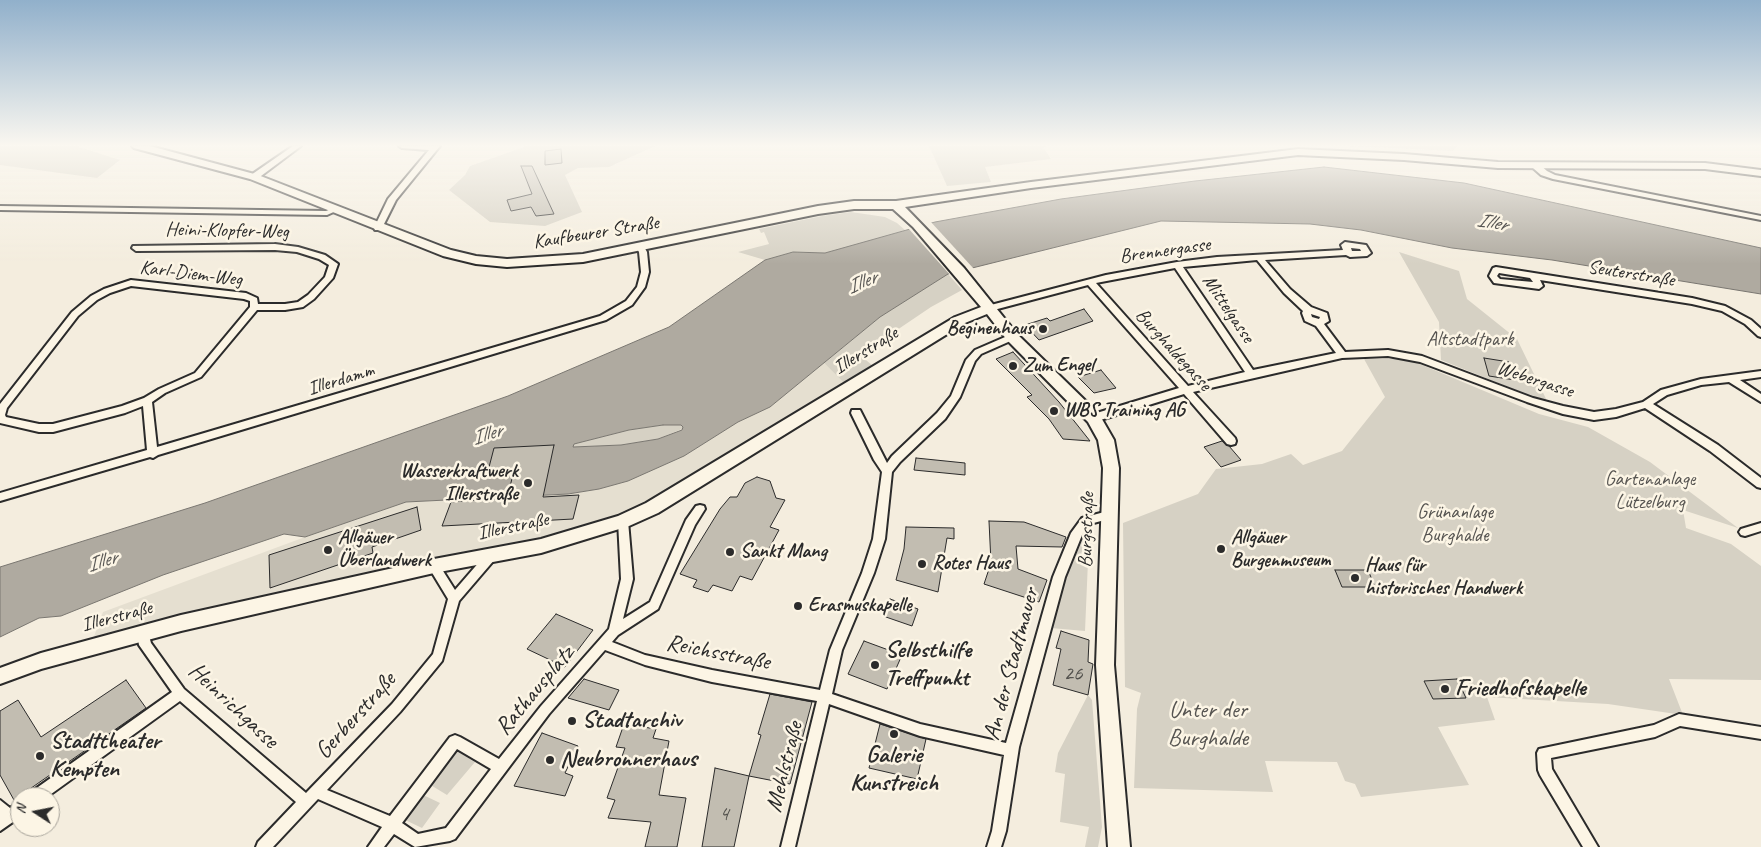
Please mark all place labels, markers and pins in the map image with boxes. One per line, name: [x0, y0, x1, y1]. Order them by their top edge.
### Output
place label: Beginenhaus: [947, 317, 1033, 341]
marker: Beginenhaus: [1037, 323, 1049, 335]
place label: Zum Engel: [1023, 354, 1094, 378]
marker: Zum Engel: [1007, 360, 1019, 372]
place label: WBS Training AG: [1064, 399, 1185, 423]
marker: WBS Training AG: [1048, 405, 1060, 417]
place label: Wasserkraftwerk Illerstraße: [400, 460, 518, 507]
marker: Wasserkraftwerk Illerstraße: [522, 477, 534, 489]
place label: Allgäuer Überlandwerk: [338, 526, 431, 573]
place label: Allgäuer Burgenmuseum: [1231, 526, 1330, 573]
place label: Sankt Mang: [740, 540, 827, 564]
marker: Allgäuer Burgenmuseum: [1215, 543, 1227, 555]
marker: Allgäuer Überlandwerk: [322, 544, 334, 556]
marker: Sankt Mang: [724, 546, 736, 558]
place label: Rotes Haus: [932, 552, 1010, 576]
place label: Haus für historisches Handwerk: [1365, 554, 1522, 601]
marker: Rotes Haus: [916, 558, 928, 570]
marker: Haus für historisches Handwerk: [1349, 572, 1361, 584]
place label: Erasmuskapelle: [808, 594, 912, 618]
marker: Erasmuskapelle: [792, 600, 804, 612]
place label: Selbsthilfe Treffpunkt: [885, 637, 971, 693]
marker: Selbsthilfe Treffpunkt: [869, 659, 881, 671]
place label: Friedhofskapelle: [1455, 675, 1586, 703]
marker: Friedhofskapelle: [1439, 683, 1451, 695]
place label: Stadtarchiv: [582, 707, 681, 735]
marker: Stadtarchiv: [566, 715, 578, 727]
place label: Stadttheater Kempten: [50, 728, 160, 784]
marker: Galerie Kunstreich: [888, 728, 900, 740]
place label: Galerie Kunstreich: [850, 742, 938, 798]
place label: Neubronnerhaus: [560, 746, 697, 774]
marker: Stadttheater Kempten: [34, 750, 46, 762]
marker: Neubronnerhaus: [544, 754, 556, 766]

